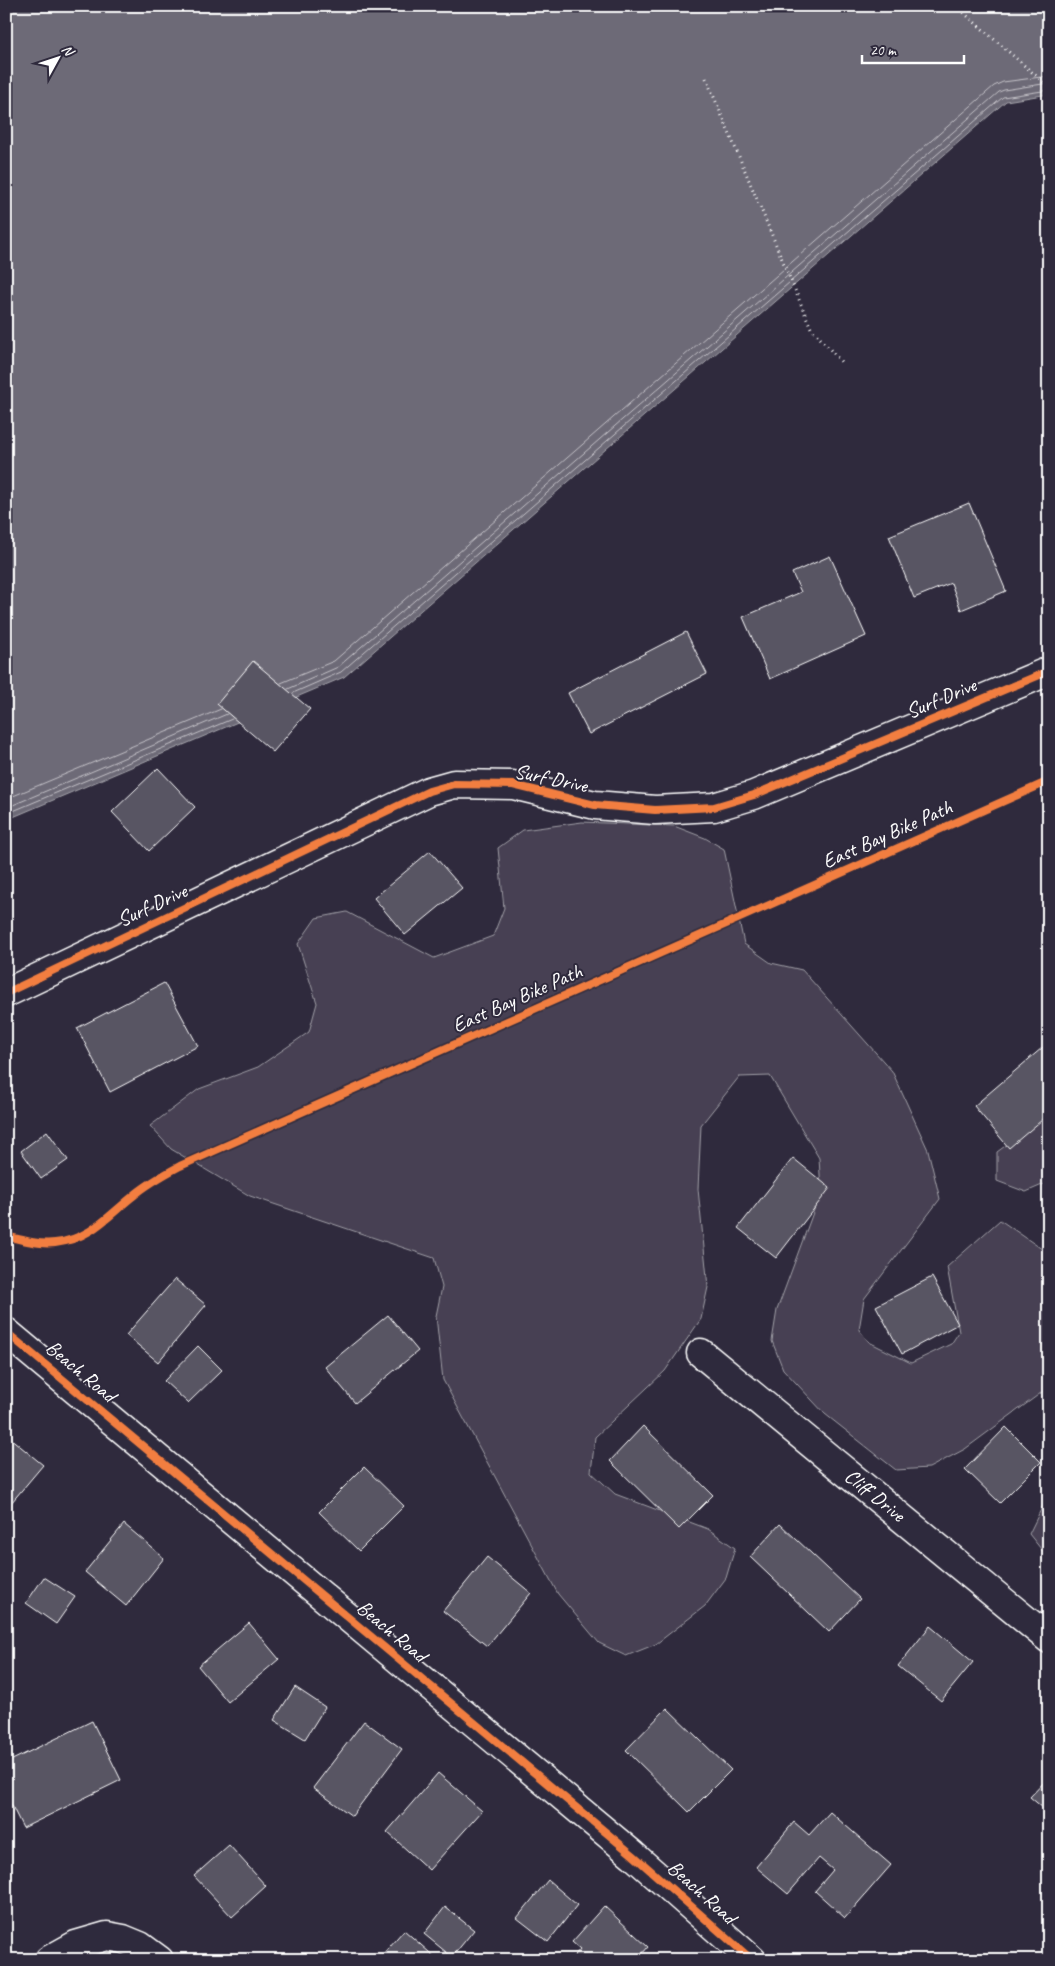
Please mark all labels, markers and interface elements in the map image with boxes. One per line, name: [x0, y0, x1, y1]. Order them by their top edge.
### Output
north arrow: [32, 32, 82, 82]
scale bar: [862, 32, 965, 64]
text: N: [58, 41, 78, 61]
text: 20 m: [870, 41, 897, 60]
street label: Surf Drive: [902, 671, 981, 724]
street label: Surf Drive: [512, 758, 591, 799]
street label: East Bay Bike Path: [818, 794, 956, 874]
street label: Surf Drive: [113, 877, 192, 932]
street label: East Bay Bike Path: [448, 958, 586, 1038]
street label: Beach Road: [41, 1334, 123, 1410]
street label: Cliff Drive: [839, 1463, 911, 1528]
street label: Beach Road: [352, 1594, 434, 1670]
street label: Beach Road: [662, 1854, 744, 1931]

